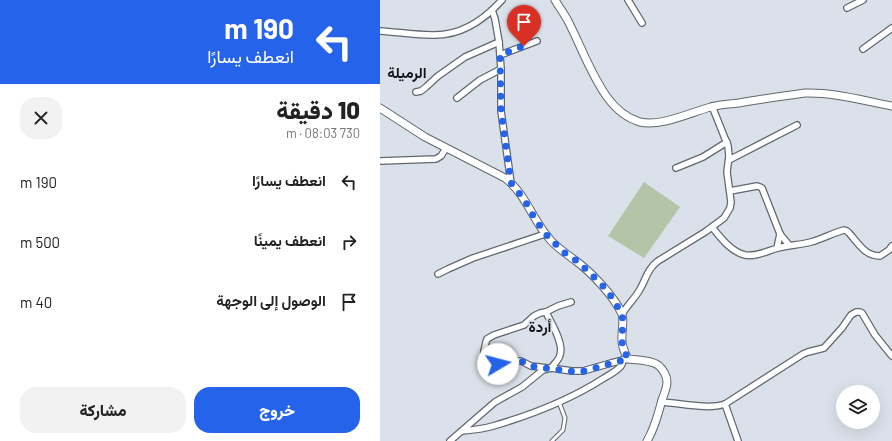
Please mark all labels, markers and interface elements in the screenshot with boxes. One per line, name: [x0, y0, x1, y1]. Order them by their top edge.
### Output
pin: [507, 5, 541, 46]
text: 190 m: [224, 11, 294, 45]
icon: arrive: [513, 11, 535, 33]
icon: left: [308, 16, 360, 68]
text: انعطف يسارًا: [207, 45, 294, 67]
district label: الرميلة: [387, 63, 427, 82]
text: 10 دقيقة: [276, 95, 360, 124]
button: close: [20, 97, 62, 139]
text: 730 m · 08:03: [286, 125, 360, 141]
text: انعطف يسارًا: [252, 171, 326, 189]
icon: left: [338, 171, 360, 193]
text: 190 m: [20, 173, 57, 191]
text: انعطف يمينًا: [254, 231, 326, 249]
icon: right: [338, 231, 360, 253]
text: 500 m: [20, 233, 60, 251]
text: الوصول إلى الوجهة: [216, 291, 326, 309]
icon: arrive: [338, 291, 360, 313]
text: 40 m: [20, 293, 52, 311]
district label: أردة: [529, 317, 552, 336]
position arrow: [477, 343, 519, 385]
map controls: [836, 385, 880, 429]
button: layers: [836, 385, 880, 429]
button: مشاركة: [20, 387, 186, 433]
button: خروج: [194, 387, 360, 433]

